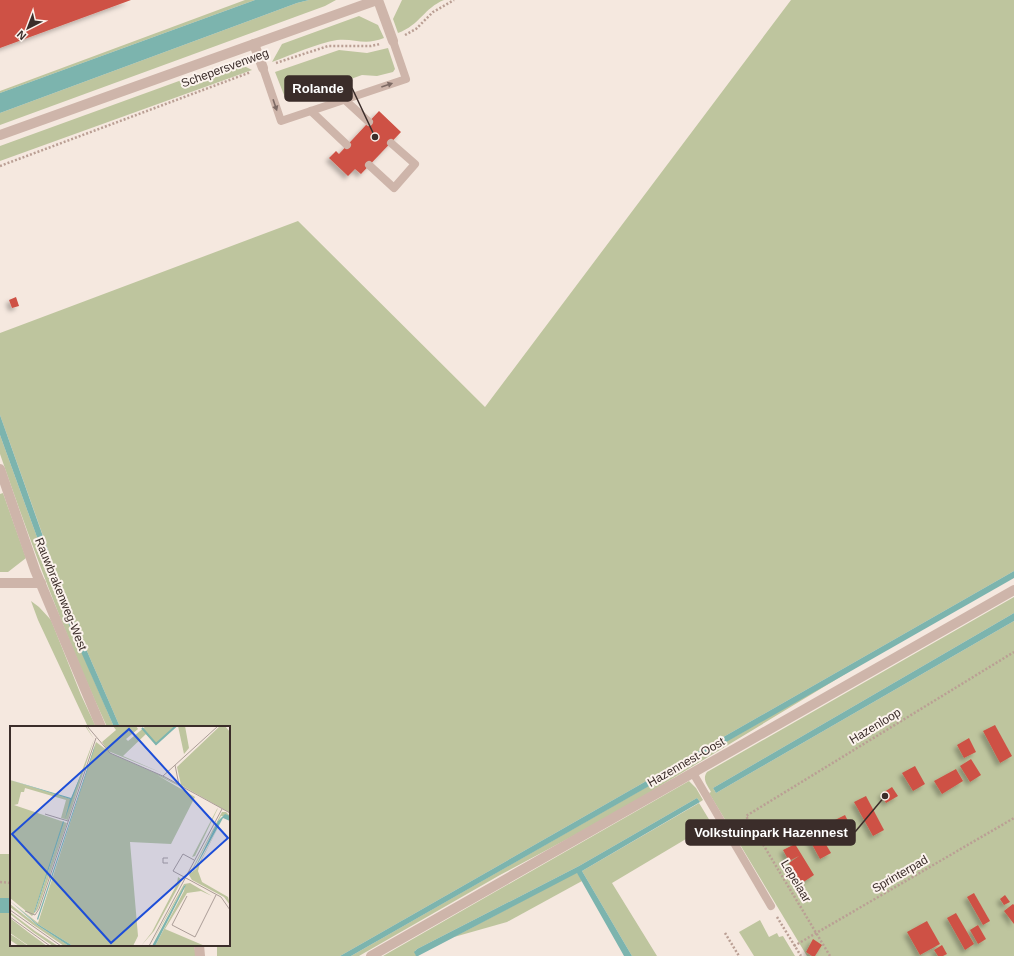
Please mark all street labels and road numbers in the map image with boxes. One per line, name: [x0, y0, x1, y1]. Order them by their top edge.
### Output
street label: Schepersvenweg: [179, 46, 271, 90]
street label: Rauwbrakenweg-West: [32, 536, 90, 653]
street label: Hazenloop: [847, 705, 903, 747]
street label: Hazennest-Oost: [645, 734, 728, 790]
street label: Sprinterpad: [870, 852, 930, 896]
street label: Lepelaar: [778, 857, 814, 905]

